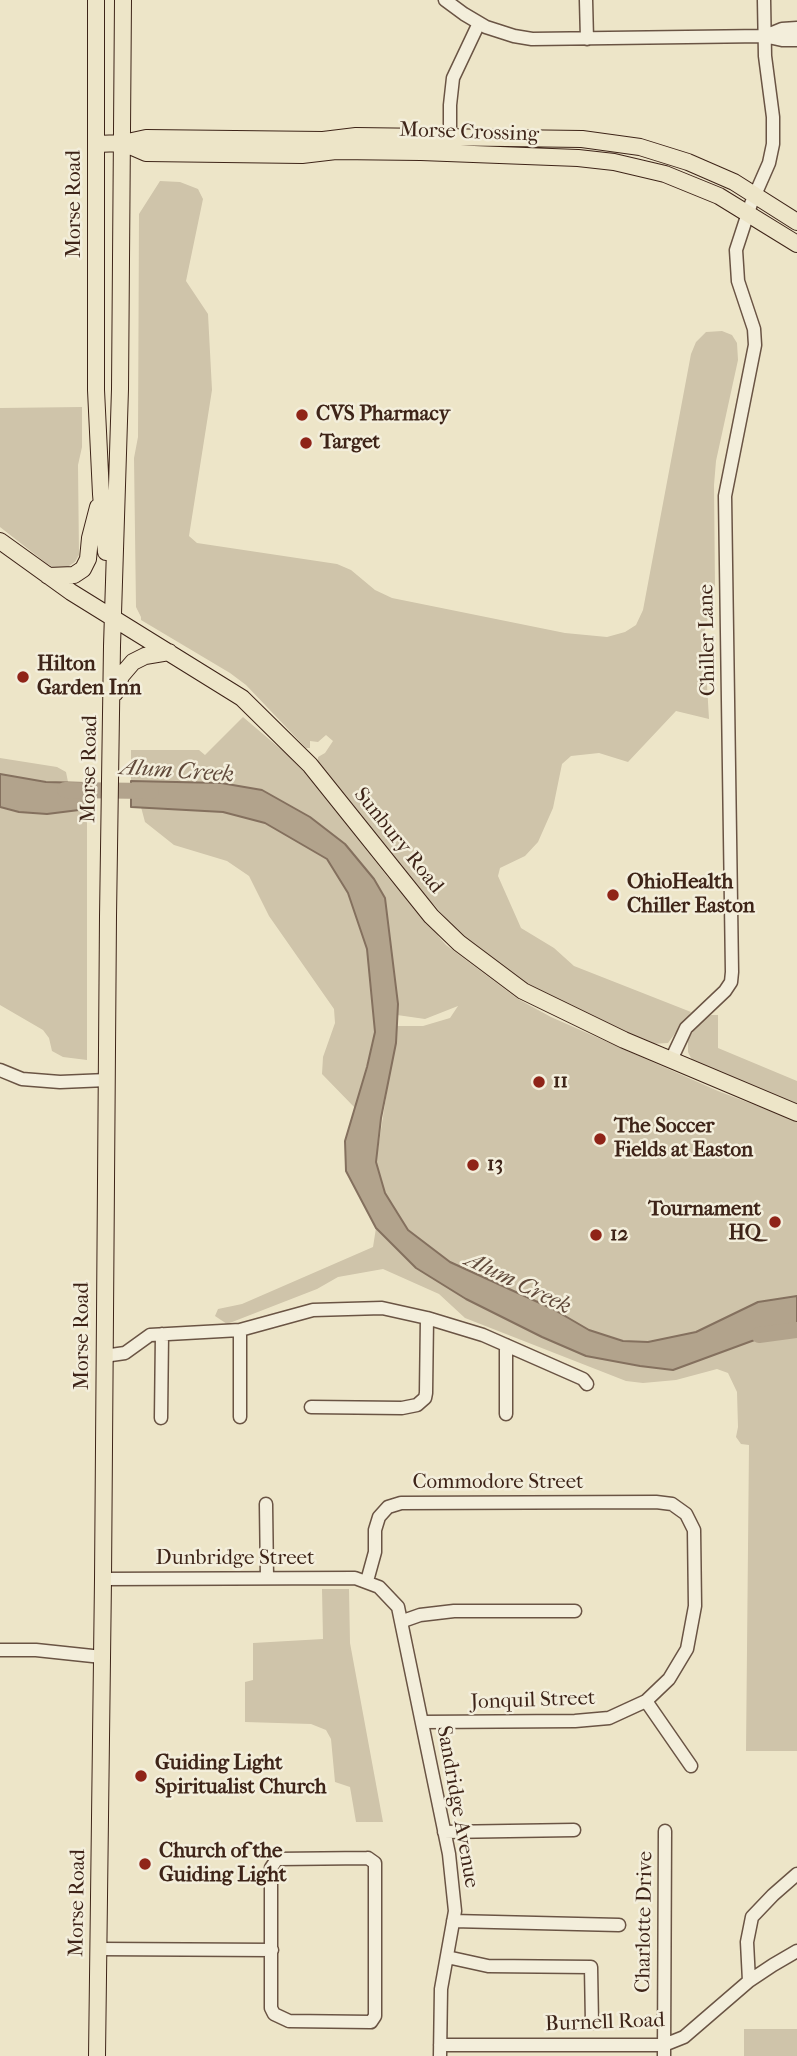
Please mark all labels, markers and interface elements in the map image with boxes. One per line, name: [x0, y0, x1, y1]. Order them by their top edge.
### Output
street label: Morse Crossing: [399, 118, 539, 148]
street label: Morse Road: [62, 150, 88, 258]
place label: CVS Pharmacy: [316, 402, 450, 428]
marker: CVS Pharmacy: [294, 407, 310, 423]
place label: Target: [320, 430, 380, 456]
marker: Target: [298, 435, 314, 451]
street label: Chiller Lane: [694, 584, 722, 696]
place label: Hilton Garden Inn: [37, 652, 141, 702]
marker: Hilton Garden Inn: [15, 669, 31, 685]
street label: Morse Road: [76, 715, 104, 823]
water label: Alum Creek: [119, 754, 235, 790]
street label: Sunbury Road: [348, 783, 448, 899]
place label: OhioHealth Chiller Easton: [627, 870, 755, 920]
marker: OhioHealth Chiller Easton: [605, 887, 621, 903]
place label: 11: [553, 1069, 568, 1095]
marker: 11: [531, 1074, 547, 1090]
place label: The Soccer Fields at Easton: [614, 1114, 753, 1164]
marker: The Soccer Fields at Easton: [592, 1131, 608, 1147]
place label: 13: [487, 1152, 503, 1178]
marker: 13: [465, 1157, 481, 1173]
place label: Tournament HQ: [648, 1197, 761, 1247]
marker: Tournament HQ: [767, 1214, 783, 1230]
place label: 12: [610, 1222, 628, 1248]
marker: 12: [588, 1227, 604, 1243]
water label: Alum Creek: [461, 1247, 575, 1321]
street label: Morse Road: [70, 1282, 96, 1390]
street label: Commodore Street: [412, 1470, 584, 1496]
street label: Dunbridge Street: [156, 1546, 314, 1572]
street label: Jonquil Street: [470, 1686, 596, 1716]
street label: Sandridge Avenue: [430, 1724, 484, 1890]
place label: Guiding Light Spiritualist Church: [155, 1751, 327, 1801]
marker: Guiding Light Spiritualist Church: [133, 1768, 149, 1784]
place label: Church of the Guiding Light: [159, 1839, 286, 1889]
street label: Morse Road: [64, 1849, 92, 1957]
street label: Charlotte Drive: [631, 1851, 659, 1993]
marker: Church of the Guiding Light: [137, 1856, 153, 1872]
street label: Burnell Road: [545, 2008, 665, 2038]

